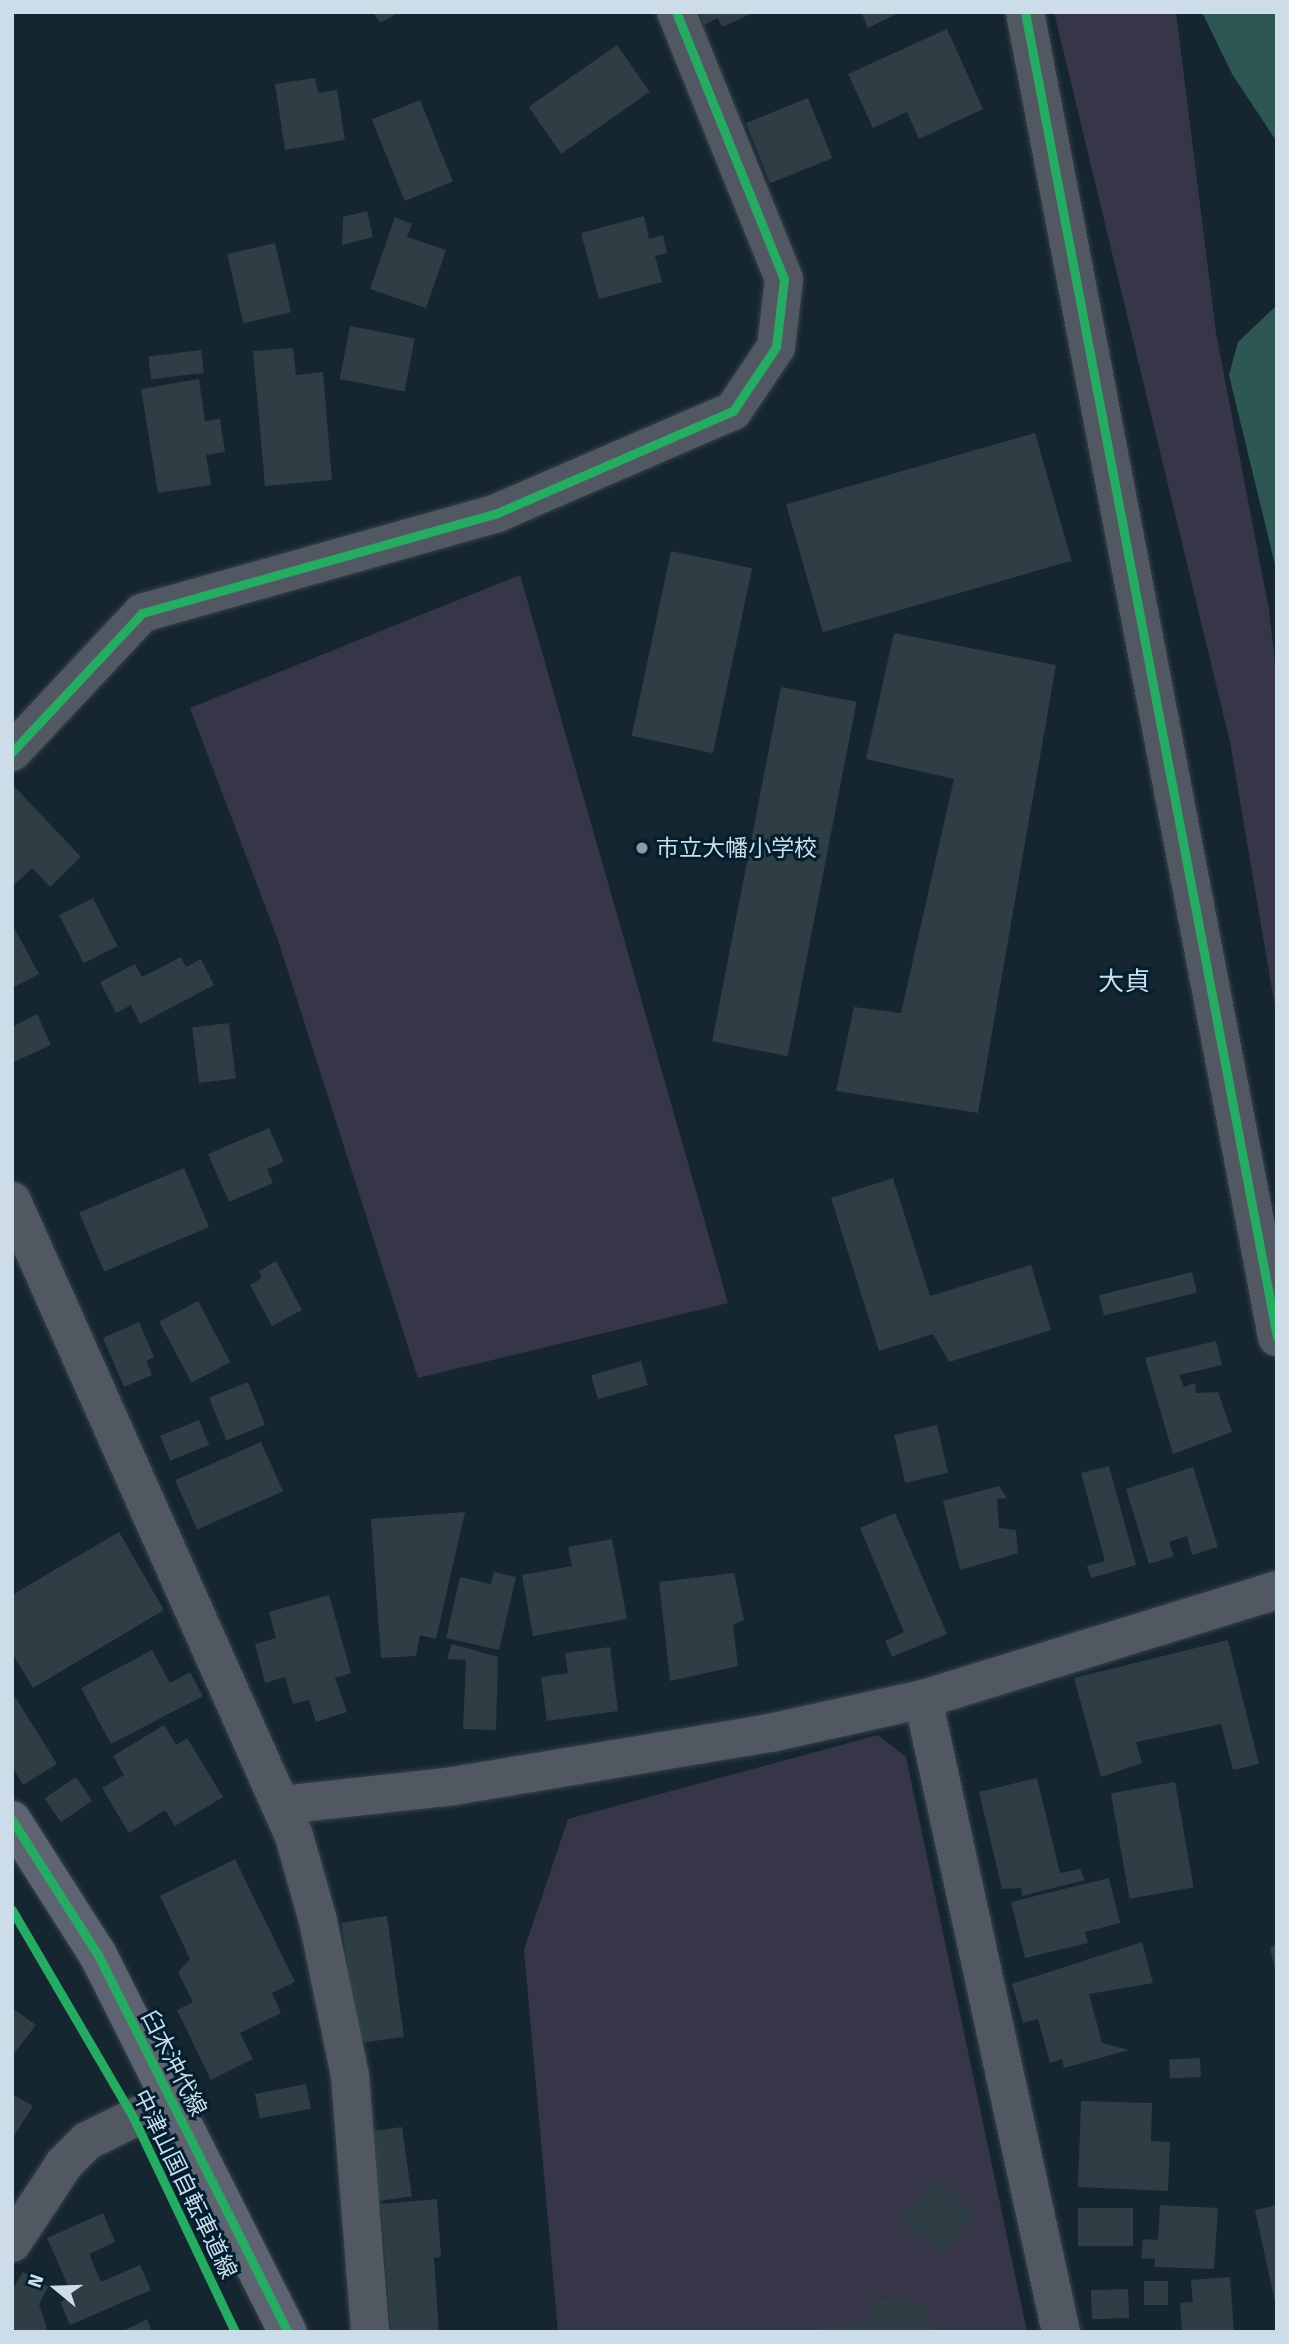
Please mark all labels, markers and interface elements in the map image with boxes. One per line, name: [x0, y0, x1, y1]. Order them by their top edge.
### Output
place label: 市立大幡小学校: [656, 834, 817, 862]
marker: 市立大幡小学校: [634, 840, 650, 856]
district label: 大貞: [1098, 966, 1150, 998]
street label: 臼木沖代線: [136, 2006, 212, 2120]
street label: 中津山国自転車道線: [127, 2085, 243, 2283]
north arrow: [21, 2253, 91, 2323]
text: N: [23, 2271, 49, 2291]

